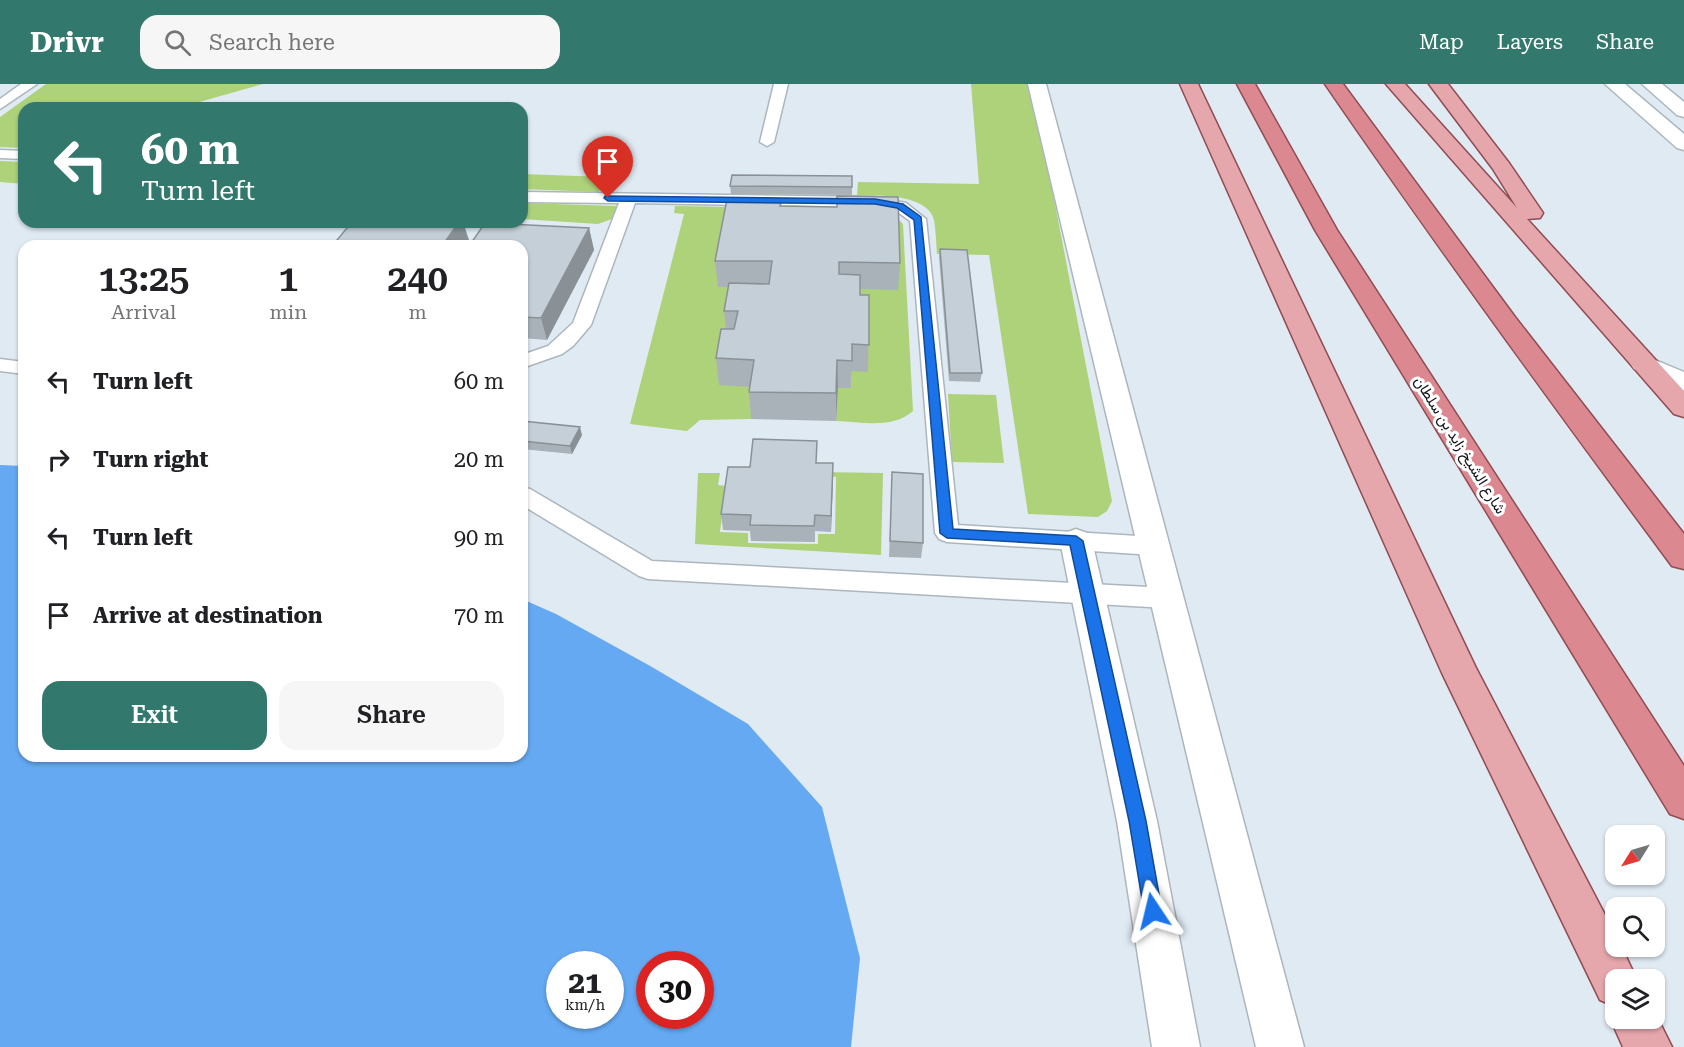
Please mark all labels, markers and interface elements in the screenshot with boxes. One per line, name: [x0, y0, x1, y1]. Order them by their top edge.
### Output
search box: [140, 15, 560, 69]
text: Drivr: [30, 26, 104, 59]
icon: search: [161, 26, 194, 59]
text: Search here: [209, 30, 335, 55]
text: Map: [1419, 30, 1464, 54]
text: Layers: [1497, 30, 1563, 54]
text: Share: [1596, 30, 1654, 54]
text: 60 m: [141, 125, 239, 174]
icon: left: [42, 126, 120, 204]
pin: [582, 136, 633, 198]
icon: arrive: [591, 145, 624, 178]
text: Turn left: [141, 175, 255, 207]
text: 13:25: [98, 258, 189, 300]
text: 1: [278, 258, 298, 300]
text: 240: [387, 258, 448, 300]
text: Arrival: [111, 300, 176, 324]
text: min: [270, 300, 307, 324]
text: m: [408, 300, 427, 324]
icon: left: [42, 365, 75, 398]
text: Turn left: [93, 369, 193, 394]
text: 60 m: [454, 369, 504, 394]
street label: شارع الشيخ زايد بن سلطان: [1409, 373, 1510, 518]
icon: right: [42, 443, 75, 476]
text: Turn right: [93, 447, 208, 472]
text: 20 m: [454, 447, 504, 472]
icon: left: [42, 521, 75, 554]
text: Turn left: [93, 525, 193, 550]
text: 90 m: [454, 525, 504, 550]
icon: arrive: [42, 599, 75, 632]
text: Arrive at destination: [93, 603, 322, 628]
text: 70 m: [454, 603, 504, 628]
button: Exit: [42, 681, 267, 750]
button: Share: [279, 681, 504, 750]
north arrow: [1605, 825, 1665, 885]
map controls: [1605, 825, 1665, 1029]
position arrow: [1121, 879, 1185, 943]
button: search: [1605, 897, 1665, 957]
speed limit sign: 30: [636, 951, 714, 1029]
text: 21: [568, 965, 602, 1000]
button: layers: [1605, 969, 1665, 1029]
text: km/h: [565, 996, 605, 1014]

